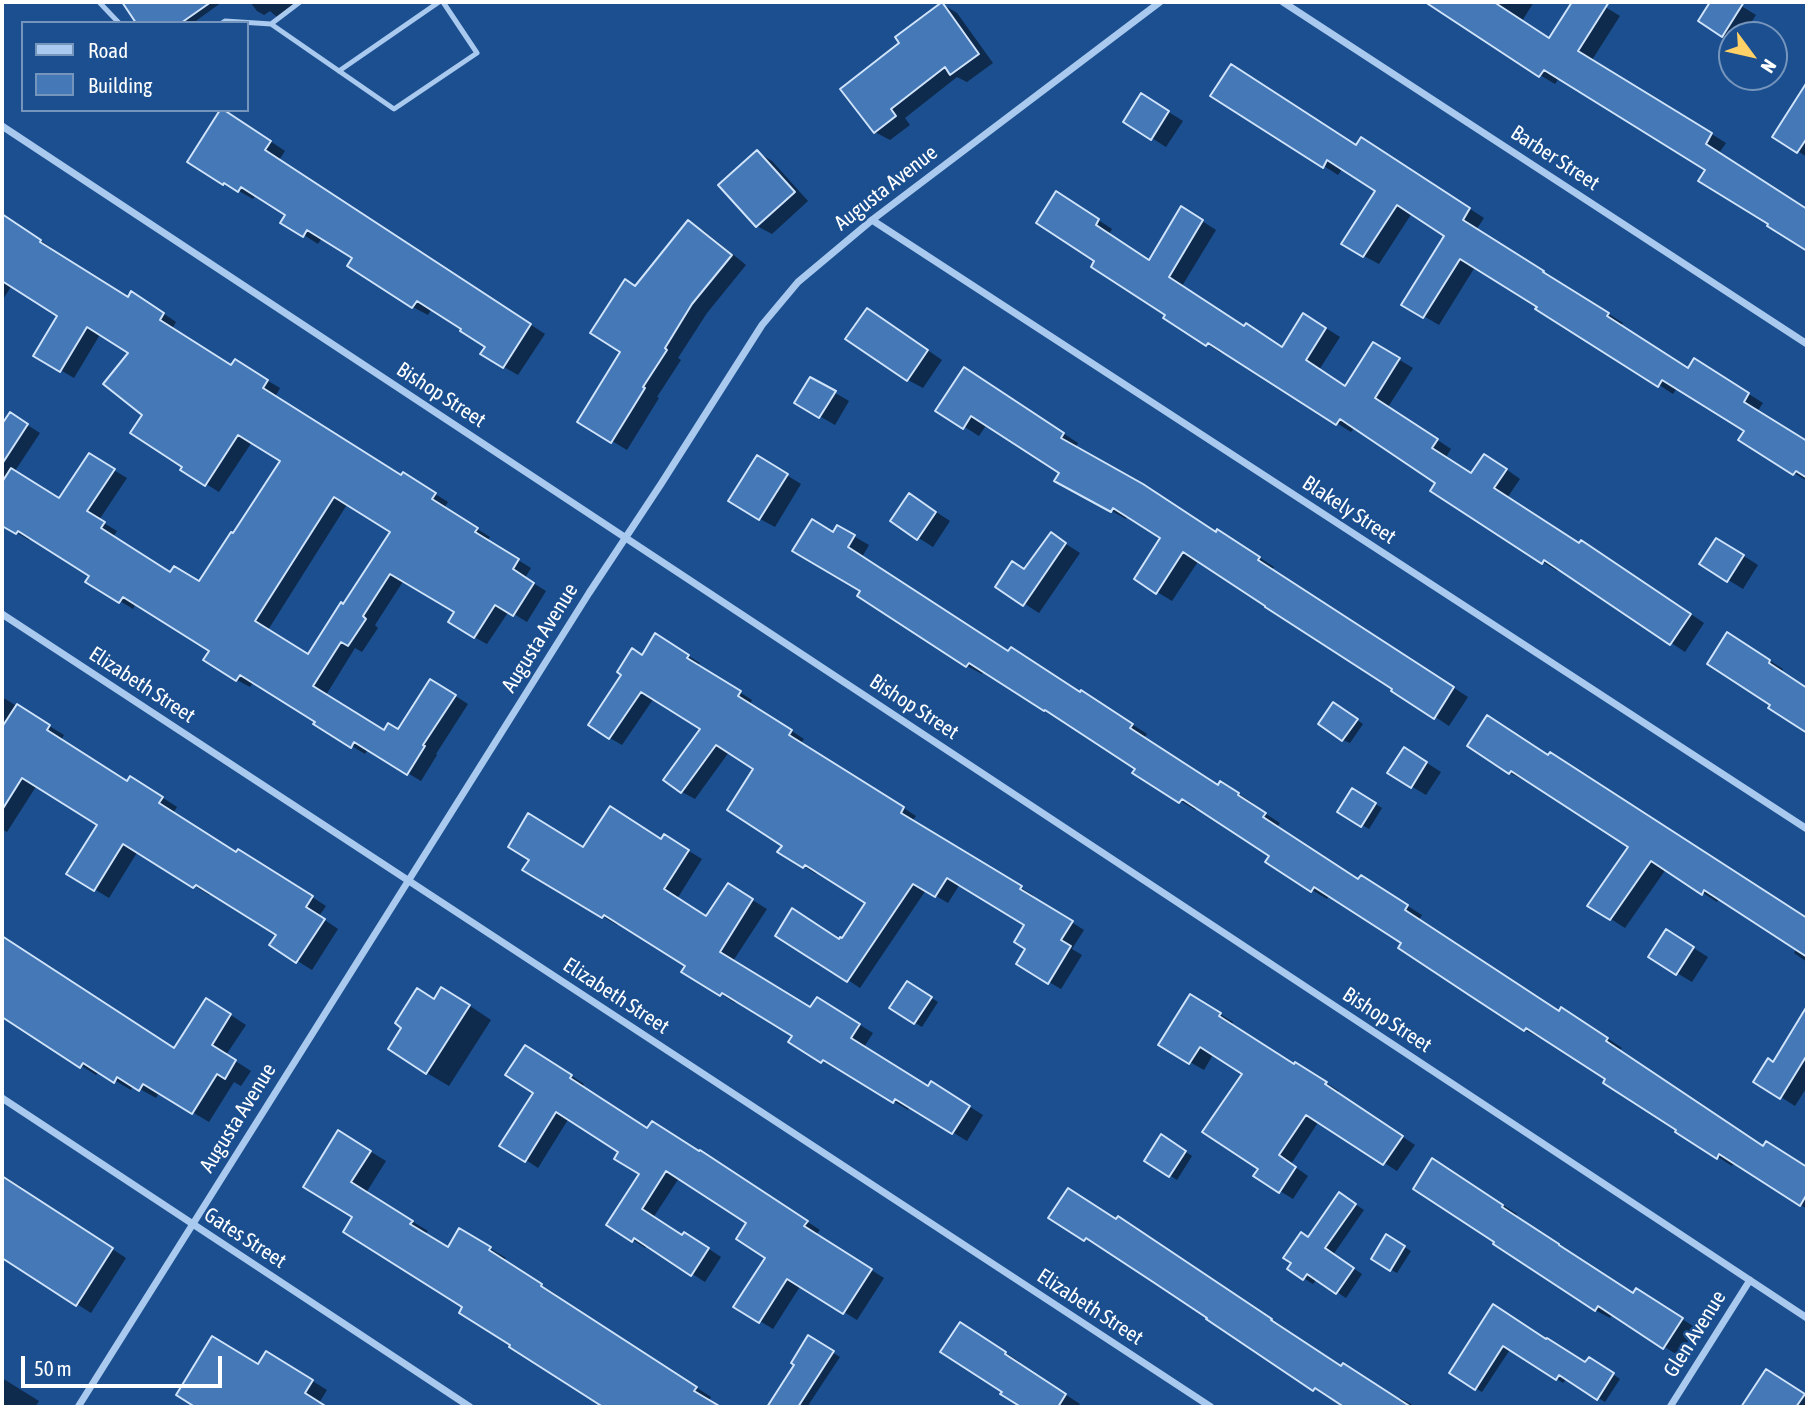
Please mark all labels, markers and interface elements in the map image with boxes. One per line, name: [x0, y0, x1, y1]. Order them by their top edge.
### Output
legend: [21, 21, 248, 112]
north arrow: [1718, 21, 1788, 91]
text: Road: [88, 38, 128, 62]
text: N: [1757, 56, 1781, 77]
text: Building: [88, 73, 152, 97]
street label: Barber Street: [1506, 120, 1604, 196]
street label: Augusta Avenue: [829, 140, 943, 236]
street label: Bishop Street: [392, 357, 490, 433]
street label: Blakely Street: [1297, 470, 1401, 550]
street label: Augusta Avenue: [497, 579, 583, 697]
street label: Elizabeth Street: [84, 641, 200, 729]
street label: Bishop Street: [865, 669, 963, 745]
street label: Elizabeth Street: [558, 952, 674, 1040]
street label: Bishop Street: [1338, 982, 1436, 1058]
street label: Augusta Avenue: [195, 1059, 281, 1177]
street label: Gates Street: [199, 1202, 291, 1274]
street label: Elizabeth Street: [1032, 1263, 1148, 1351]
street label: Glen Avenue: [1659, 1286, 1731, 1382]
scale bar: [24, 1342, 226, 1386]
text: 50 m: [34, 1356, 72, 1380]

